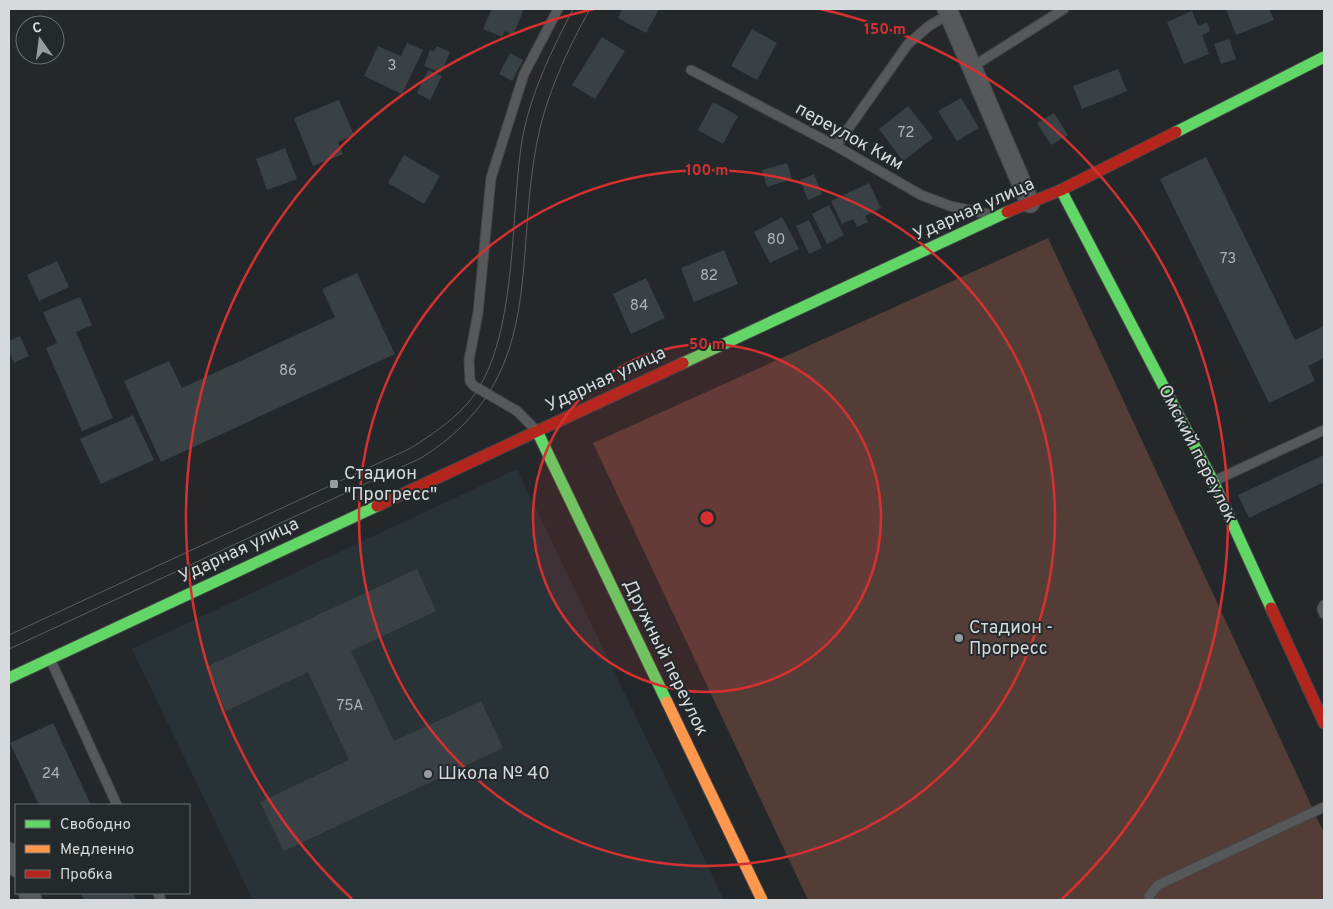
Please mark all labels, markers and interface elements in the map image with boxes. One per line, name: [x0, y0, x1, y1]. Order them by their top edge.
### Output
north arrow: [15, 15, 65, 65]
text: С: [31, 19, 44, 38]
text: 150 m: [864, 21, 906, 40]
house number: 3: [387, 57, 397, 76]
street label: переулок Ким: [791, 98, 907, 176]
house number: 72: [898, 124, 914, 143]
text: 100 m: [686, 162, 728, 181]
street label: Ударная улица: [910, 173, 1038, 247]
house number: 80: [767, 231, 785, 250]
house number: 73: [1220, 250, 1236, 269]
house number: 82: [700, 267, 718, 286]
house number: 84: [630, 297, 648, 316]
text: 50 m: [689, 336, 725, 355]
street label: Ударная улица: [542, 342, 670, 418]
house number: 86: [279, 362, 297, 381]
street label: Омский переулок: [1152, 381, 1242, 527]
place label: Стадион "Прогресс": [344, 463, 437, 507]
marker: Стадион "Прогресс": [328, 478, 340, 490]
centre of rings: [698, 509, 716, 527]
street label: Ударная улица: [175, 513, 303, 589]
street label: Дружный переулок: [617, 576, 713, 740]
place label: Стадион - Прогресс: [969, 617, 1053, 661]
marker: Стадион - Прогресс: [953, 632, 965, 644]
house number: 75А: [336, 697, 364, 716]
place label: Школа № 40: [438, 763, 550, 786]
house number: 24: [42, 765, 60, 784]
marker: Школа № 40: [422, 768, 434, 780]
legend: [15, 804, 190, 894]
text: Свободно: [60, 816, 131, 835]
text: Медленно: [60, 841, 134, 860]
text: Пробка: [60, 866, 112, 885]

